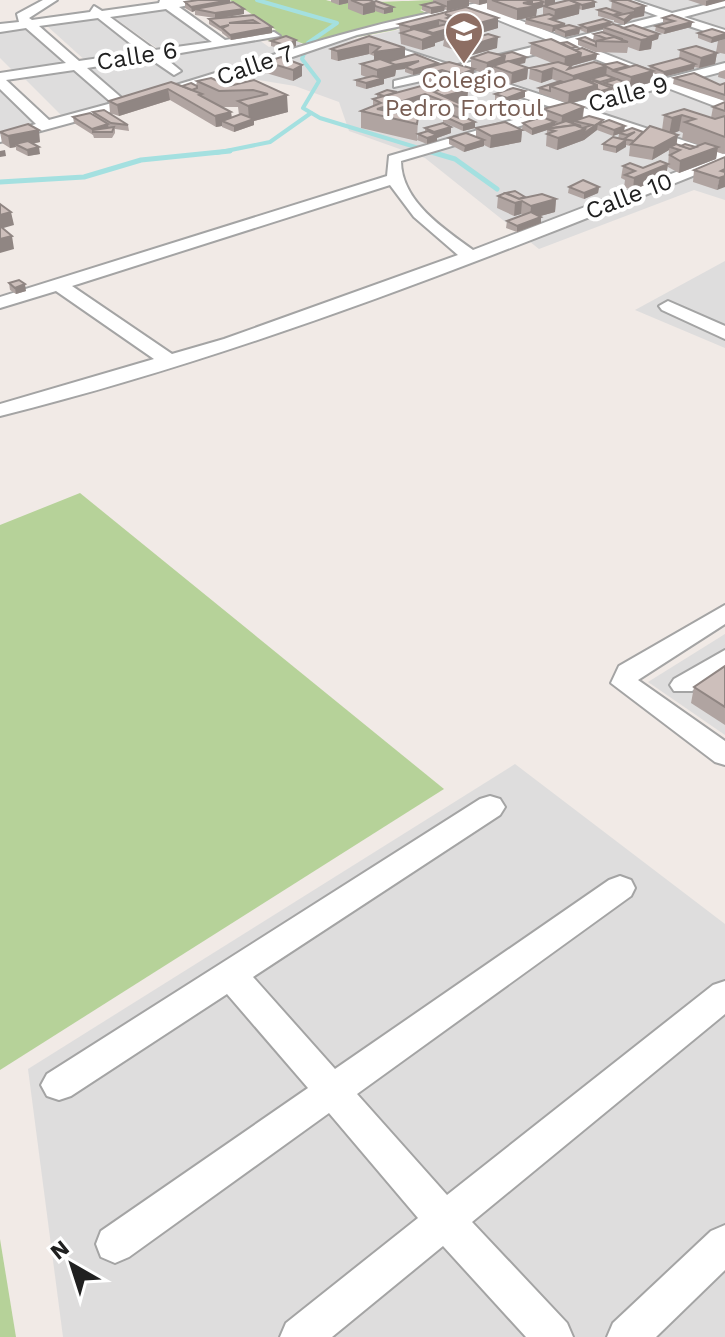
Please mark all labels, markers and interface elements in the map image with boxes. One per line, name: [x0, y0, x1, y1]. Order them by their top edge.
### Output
school or university icon: Colegio Pedro Fortoul: [443, 10, 485, 65]
street label: Calle 6: [95, 36, 179, 76]
street label: Calle 7: [213, 39, 297, 91]
place label: Colegio Pedro Fortoul: [385, 66, 544, 122]
street label: Calle 9: [585, 70, 671, 118]
street label: Calle 10: [582, 167, 676, 225]
north arrow: [32, 1225, 112, 1305]
text: N: [46, 1235, 74, 1265]

